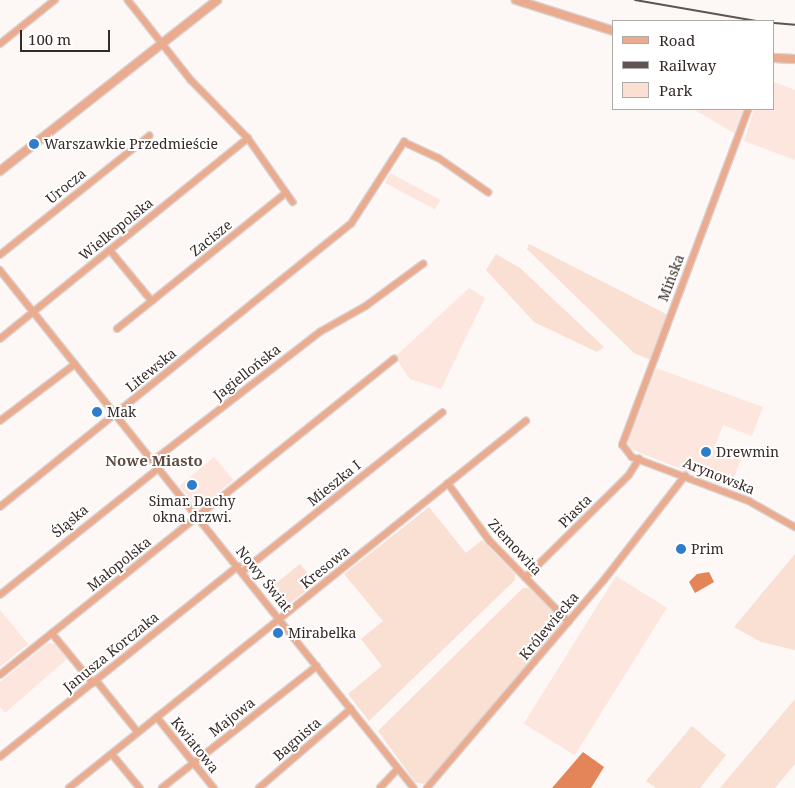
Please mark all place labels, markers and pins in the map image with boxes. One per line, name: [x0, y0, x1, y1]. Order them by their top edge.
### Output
place label: Warszawkie Przedmieście: [44, 136, 218, 152]
marker: Warszawkie Przedmieście: [28, 138, 40, 150]
place label: Mak: [107, 404, 136, 420]
marker: Mak: [91, 406, 103, 418]
place label: Drewmin: [716, 444, 779, 460]
marker: Drewmin: [700, 446, 712, 458]
marker: Simar. Dachy okna drzwi.: [186, 479, 198, 491]
place label: Simar. Dachy okna drzwi.: [149, 493, 235, 526]
place label: Prim: [691, 541, 724, 557]
marker: Prim: [675, 543, 687, 555]
place label: Mirabelka: [288, 625, 356, 641]
marker: Mirabelka: [272, 627, 284, 639]

